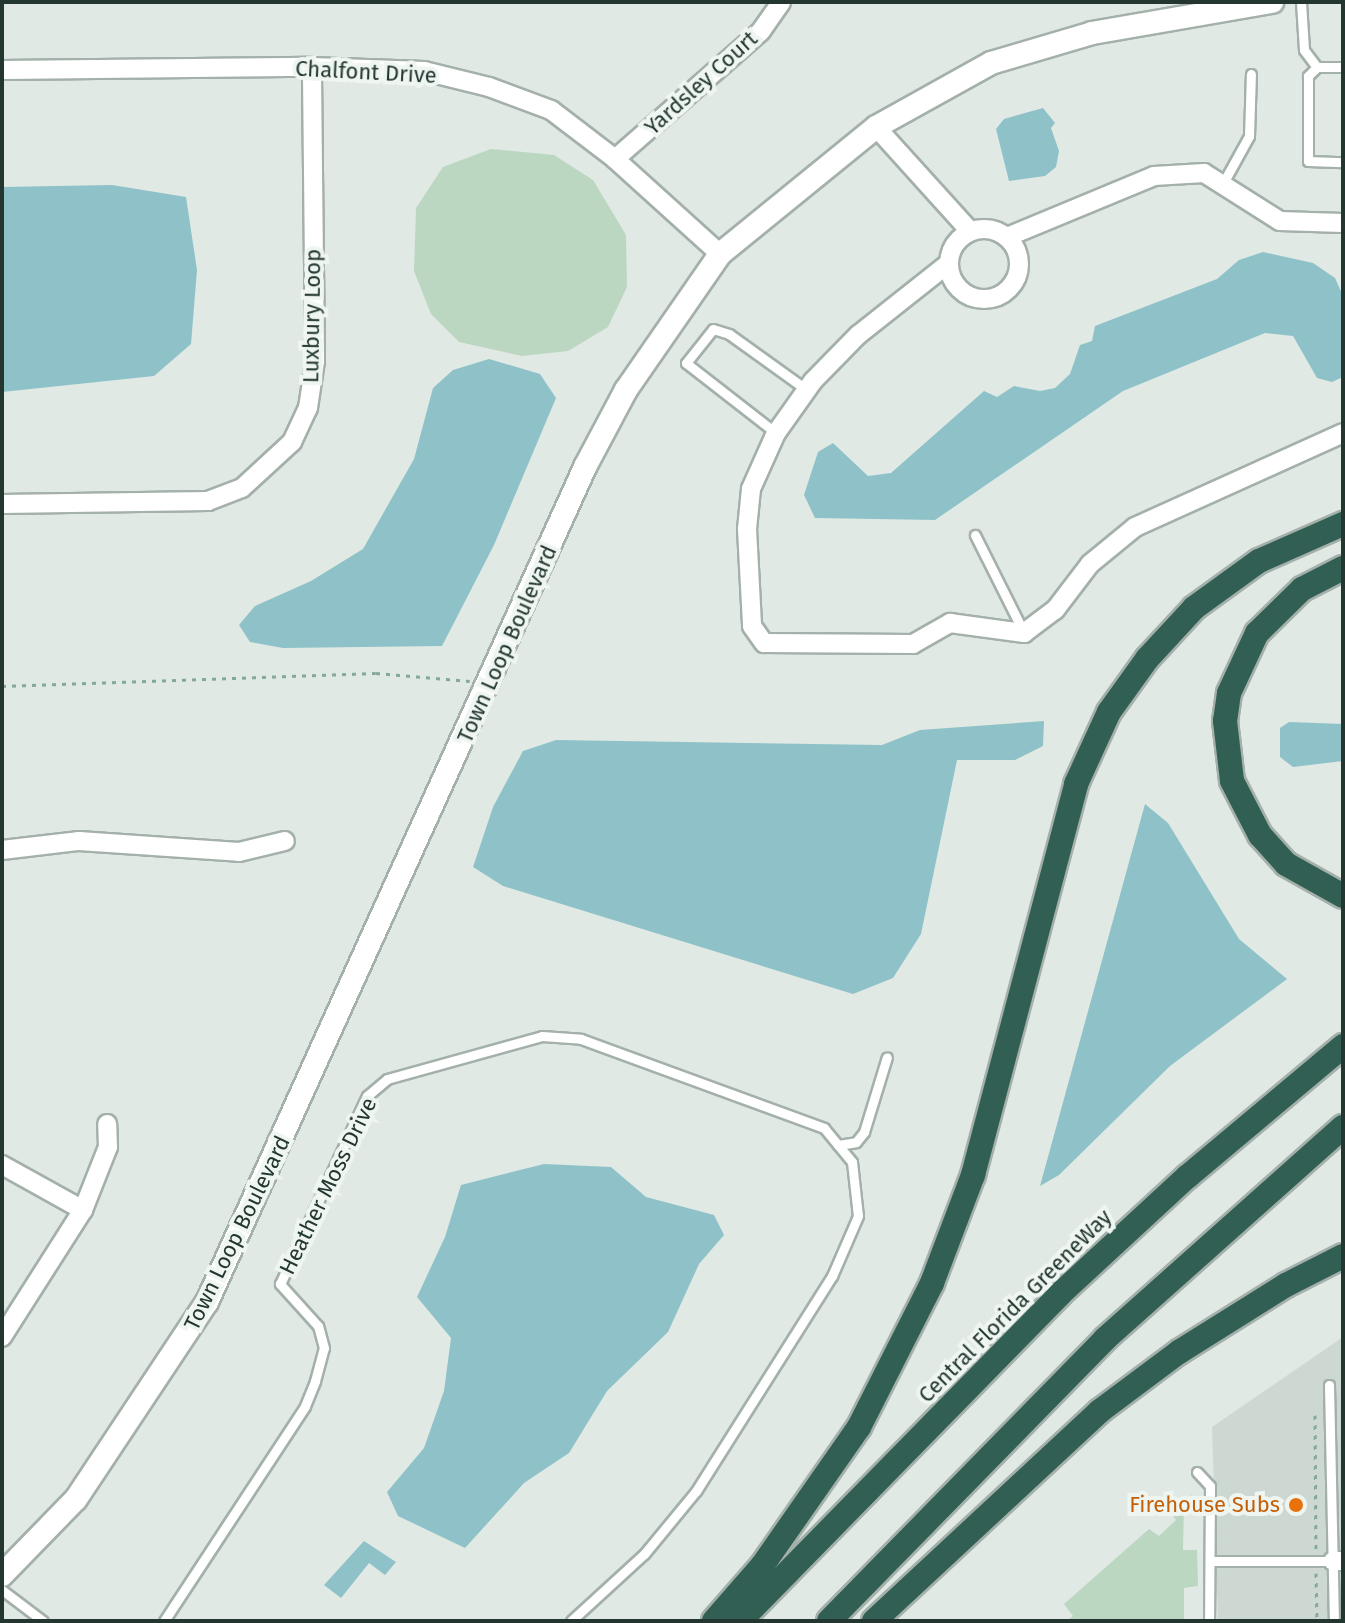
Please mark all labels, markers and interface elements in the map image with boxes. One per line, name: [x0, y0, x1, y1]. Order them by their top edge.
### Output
street label: Yardsley Court: [639, 26, 763, 140]
street label: Chalfont Drive: [295, 55, 437, 89]
street label: Luxbury Loop: [298, 249, 326, 383]
street label: Town Loop Boulevard: [452, 541, 562, 747]
street label: Heather Moss Drive: [274, 1093, 382, 1279]
street label: Town Loop Boulevard: [178, 1131, 296, 1335]
street label: Central Florida GreeneWay: [913, 1204, 1117, 1408]
place label: Firehouse Subs: [1129, 1492, 1280, 1518]
marker: Firehouse Subs: [1287, 1496, 1305, 1514]

